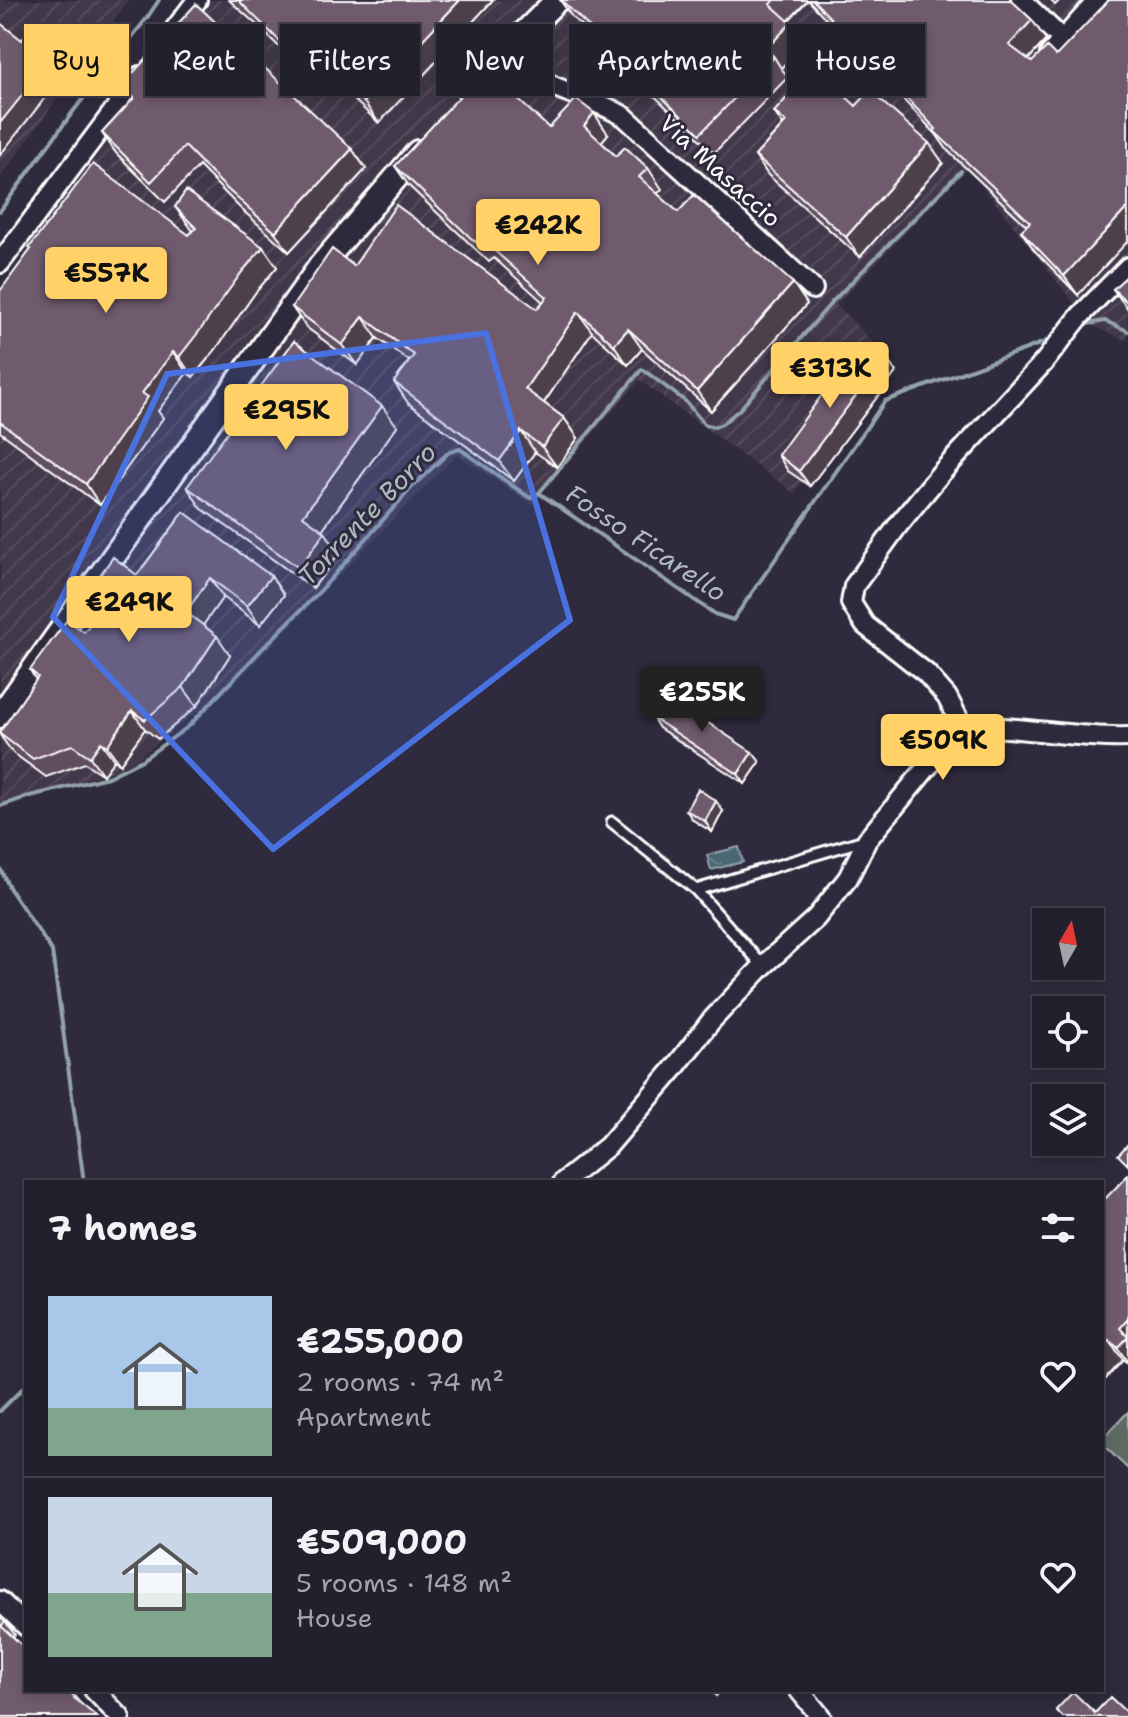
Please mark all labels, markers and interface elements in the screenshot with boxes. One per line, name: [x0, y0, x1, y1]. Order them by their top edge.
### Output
chip: Buy: [24, 24, 129, 96]
chip: Rent: [145, 24, 264, 96]
chip: Filters: [280, 24, 420, 96]
chip: New: [436, 24, 553, 96]
chip: Apartment: [569, 24, 771, 96]
chip: House: [787, 24, 925, 96]
street label: Via Masaccio: [652, 108, 788, 234]
pin: €242K: [482, 199, 594, 267]
text: €242K: [494, 207, 582, 242]
pin: €557K: [50, 247, 162, 315]
text: €557K: [63, 255, 149, 290]
pin: €313K: [774, 342, 886, 410]
text: €313K: [789, 350, 871, 385]
pin: €295K: [230, 384, 342, 452]
text: €295K: [242, 392, 330, 427]
water label: Torrente Borro: [289, 435, 444, 593]
water label: Fosso Ficarello: [559, 476, 734, 609]
pin: €249K: [73, 576, 185, 644]
text: €249K: [85, 584, 173, 619]
pin: €255K: [646, 666, 758, 734]
text: €255K: [659, 674, 745, 709]
pin: €509K: [887, 714, 999, 782]
text: €509K: [899, 722, 987, 757]
north arrow: [1032, 908, 1104, 980]
map controls: [1032, 908, 1104, 1156]
button: locate: [1032, 996, 1104, 1068]
button: layers: [1032, 1084, 1104, 1156]
text: 7 homes: [48, 1205, 197, 1251]
icon: filters: [1036, 1206, 1080, 1250]
text: €255,000: [296, 1318, 464, 1364]
icon: home: [112, 1328, 208, 1424]
icon: heart: [1036, 1354, 1080, 1398]
text: 2 rooms · 74 m²: [296, 1364, 504, 1399]
text: Apartment: [296, 1399, 432, 1434]
text: €509,000: [296, 1519, 467, 1565]
icon: home: [112, 1529, 208, 1625]
icon: heart: [1036, 1555, 1080, 1599]
text: 5 rooms · 148 m²: [296, 1565, 512, 1600]
text: House: [296, 1600, 372, 1635]

